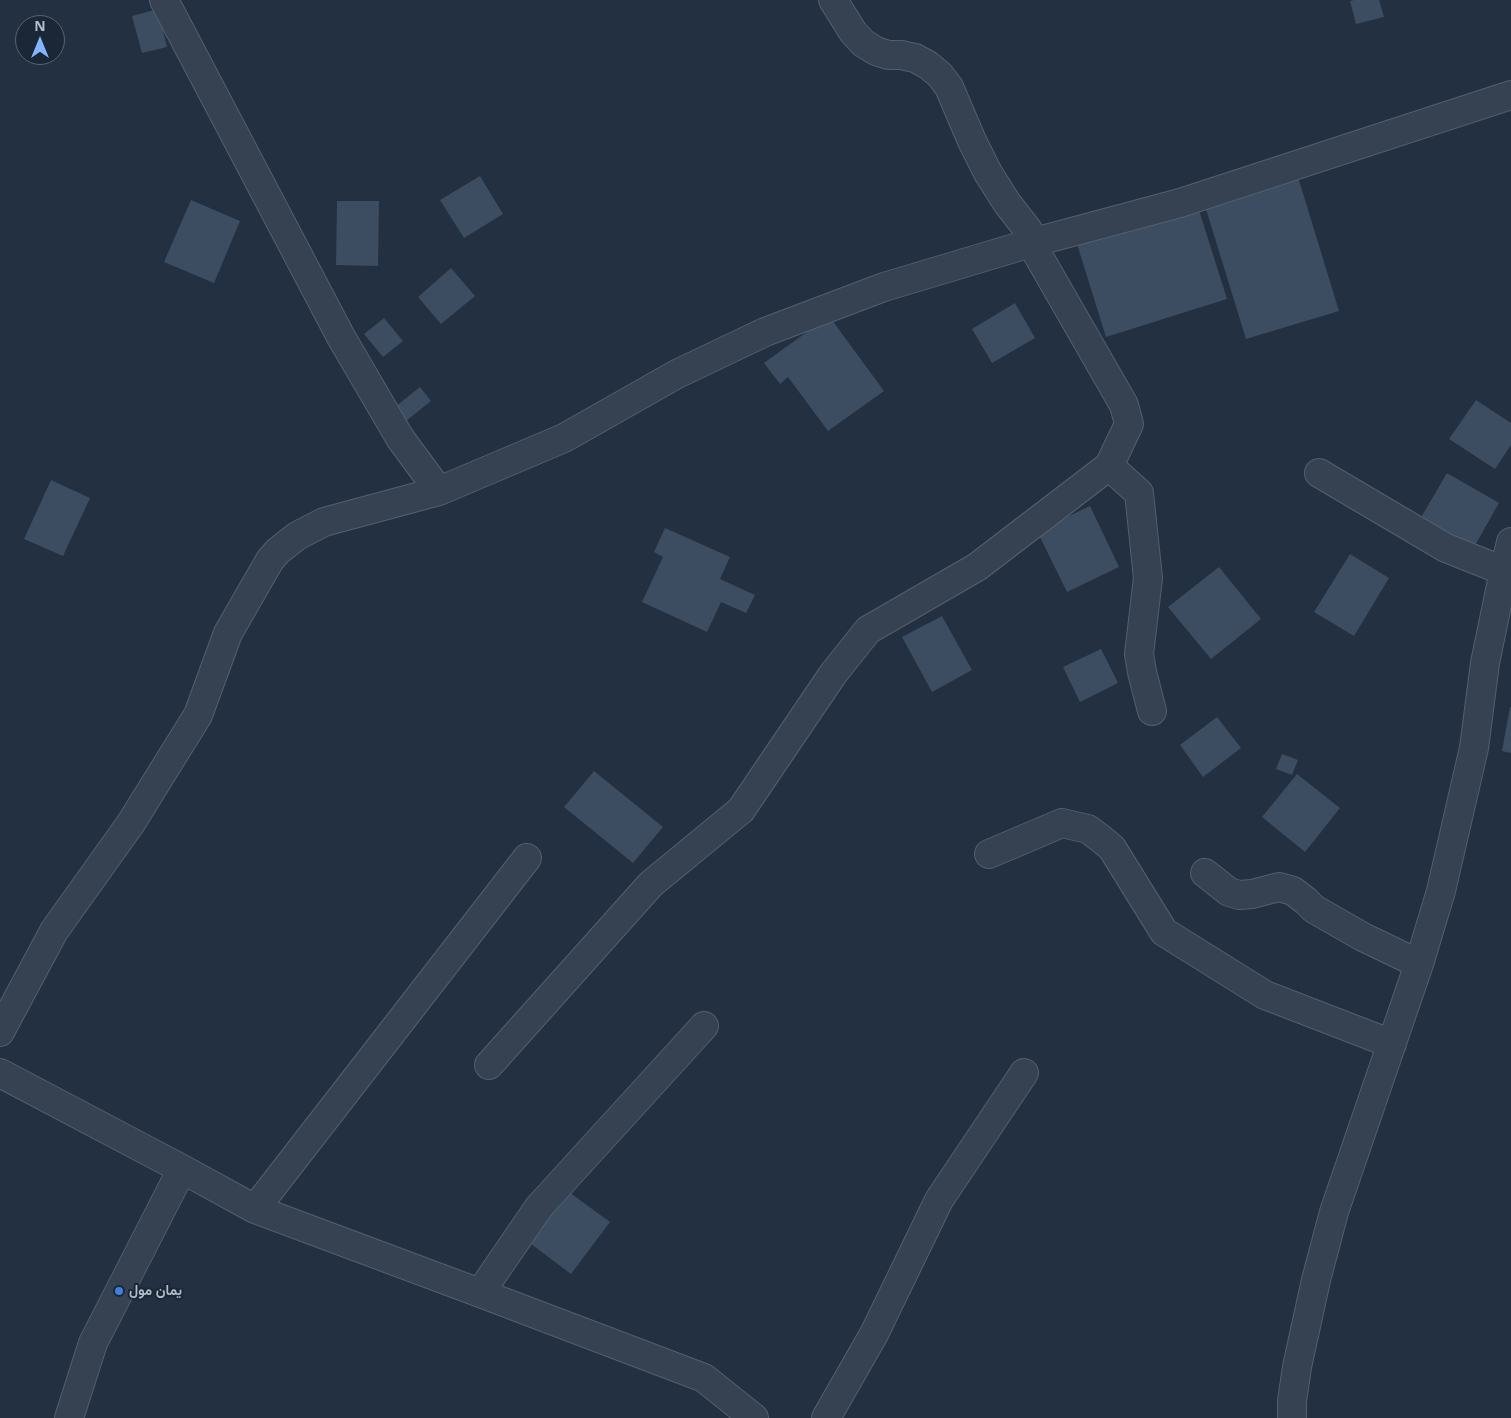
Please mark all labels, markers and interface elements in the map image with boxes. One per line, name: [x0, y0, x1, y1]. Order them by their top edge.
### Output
north arrow: [15, 15, 65, 65]
text: N: [34, 16, 46, 35]
place label: يمان مول: [129, 1283, 182, 1299]
marker: يمان مول: [113, 1285, 125, 1297]

